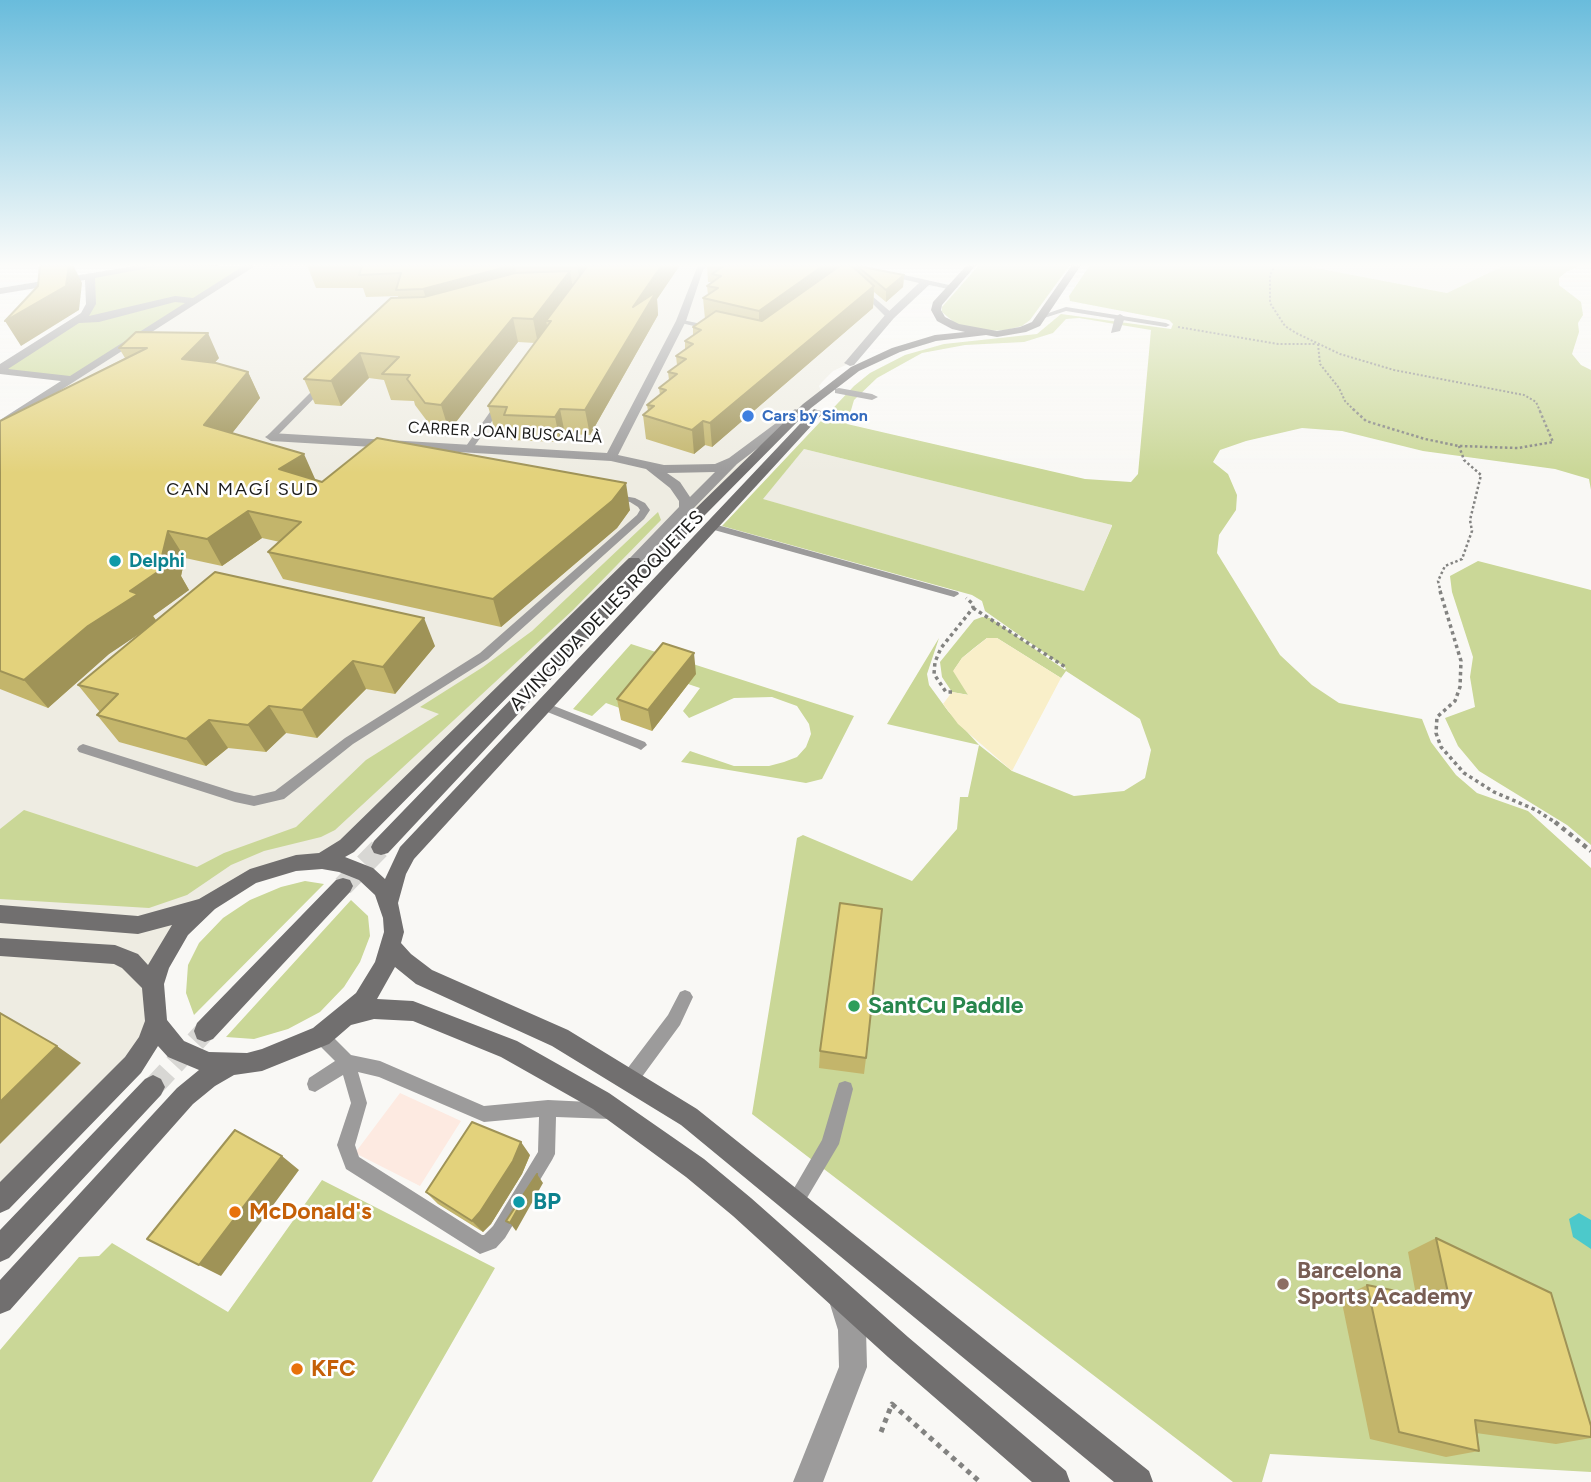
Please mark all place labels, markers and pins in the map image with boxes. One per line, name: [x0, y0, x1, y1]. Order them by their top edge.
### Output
place label: Cars by Simon: [762, 406, 868, 426]
marker: Cars by Simon: [740, 408, 756, 424]
place label: Delphi: [129, 550, 185, 572]
marker: Delphi: [107, 553, 123, 569]
place label: SantCu Paddle: [868, 992, 1023, 1020]
marker: SantCu Paddle: [846, 998, 862, 1014]
place label: BP: [533, 1188, 561, 1216]
marker: BP: [511, 1194, 527, 1210]
place label: McDonald's: [249, 1198, 372, 1226]
marker: McDonald's: [227, 1204, 243, 1220]
place label: Barcelona Sports Academy: [1297, 1257, 1473, 1311]
marker: Barcelona Sports Academy: [1275, 1276, 1291, 1292]
place label: KFC: [311, 1355, 356, 1383]
marker: KFC: [289, 1361, 305, 1377]

